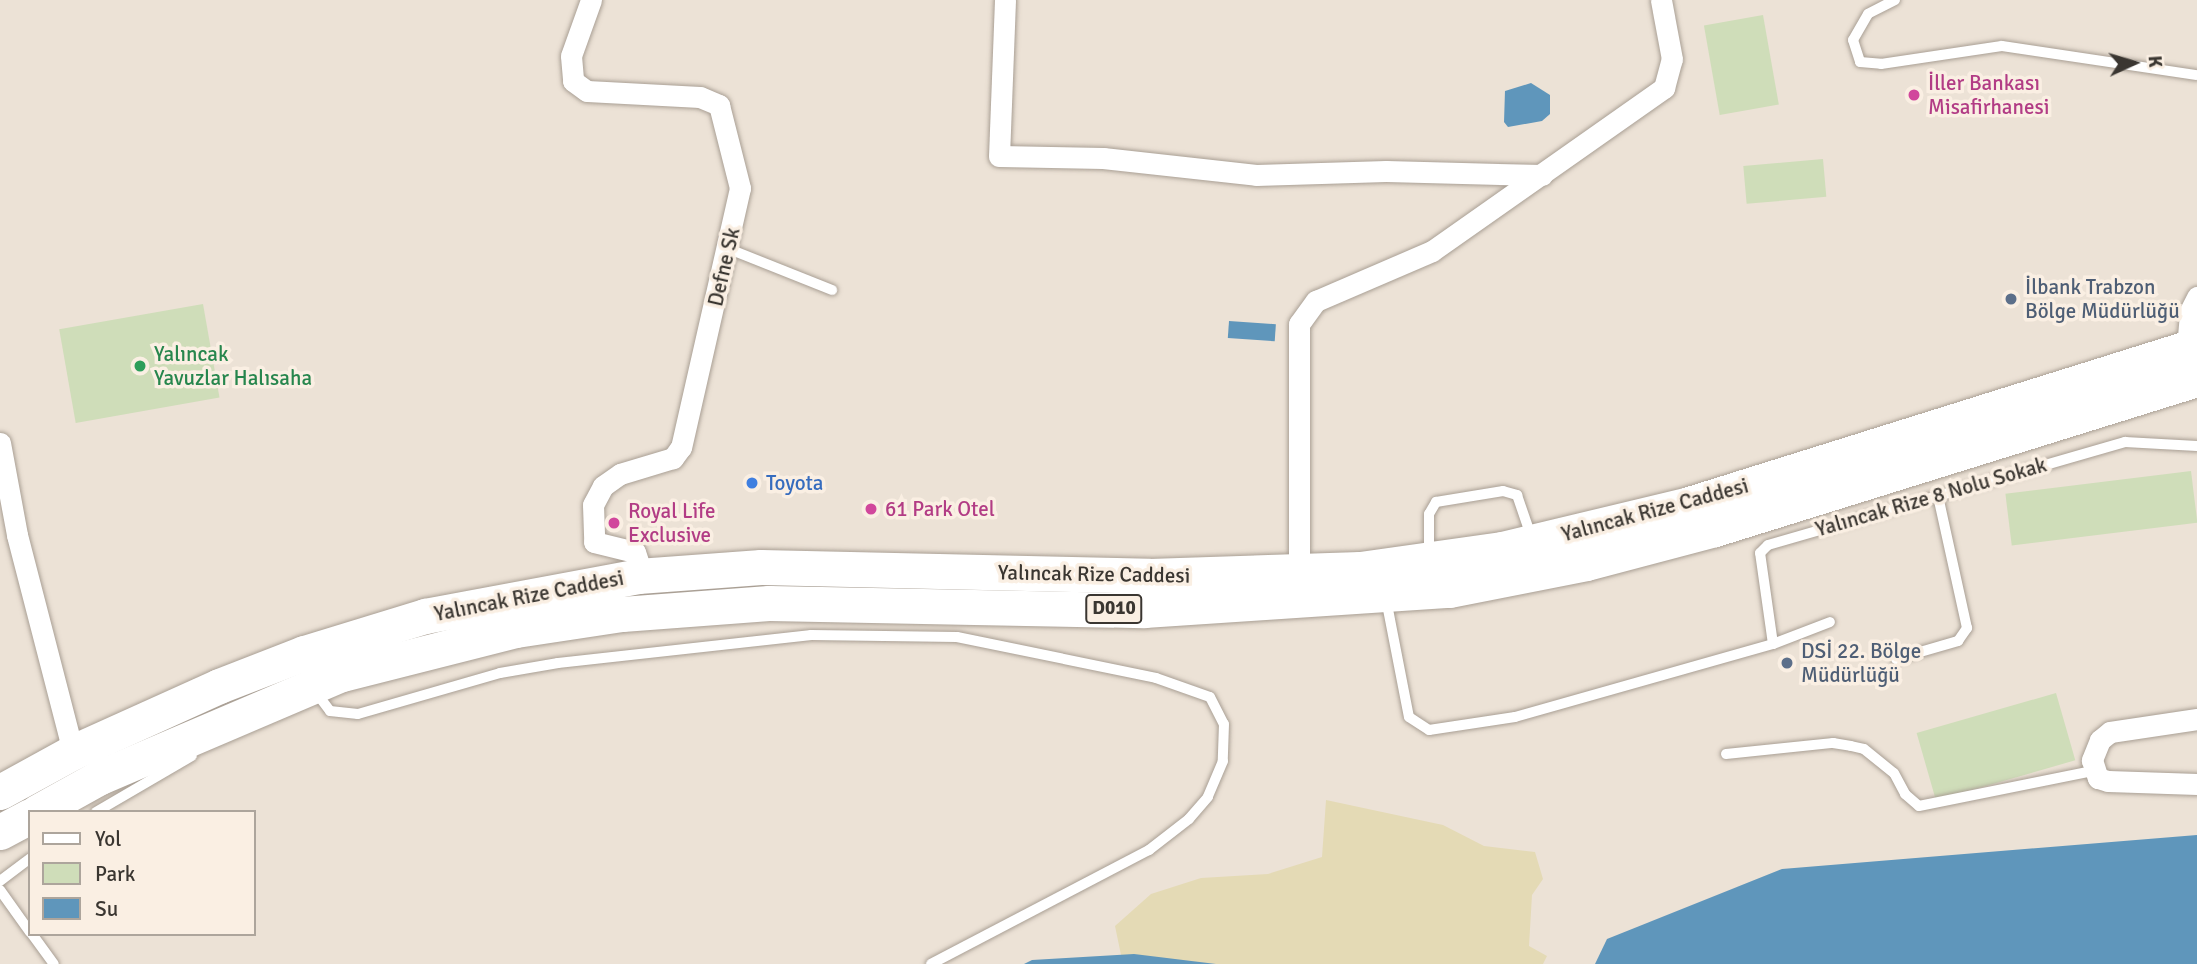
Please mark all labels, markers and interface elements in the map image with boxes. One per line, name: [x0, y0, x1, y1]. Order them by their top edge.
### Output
north arrow: [2099, 28, 2169, 98]
text: K: [2143, 55, 2167, 68]
place label: İller Bankası Misafirhanesi: [1928, 70, 2049, 120]
marker: İller Bankası Misafirhanesi: [1906, 87, 1922, 103]
street label: Defne Sk: [703, 225, 745, 309]
place label: İlbank Trabzon Bölge Müdürlüğü: [2025, 274, 2180, 324]
marker: İlbank Trabzon Bölge Müdürlüğü: [2003, 291, 2019, 307]
place label: Yalıncak Yavuzlar Halısaha: [154, 341, 312, 391]
marker: Yalıncak Yavuzlar Halısaha: [132, 358, 148, 374]
street label: Yalıncak Rize 8 Nolu Sokak: [1813, 452, 2049, 542]
place label: Toyota: [766, 470, 823, 496]
street label: Yalıncak Rize Caddesi: [1559, 473, 1751, 547]
marker: Toyota: [744, 475, 760, 491]
place label: 61 Park Otel: [885, 496, 995, 522]
place label: Royal Life Exclusive: [628, 498, 715, 548]
marker: 61 Park Otel: [863, 501, 879, 517]
marker: Royal Life Exclusive: [606, 515, 622, 531]
street label: Yalıncak Rize Caddesi: [998, 560, 1190, 588]
street label: Yalıncak Rize Caddesi: [432, 565, 626, 627]
road number: D010: [1084, 594, 1144, 624]
place label: DSİ 22. Bölge Müdürlüğü: [1801, 638, 1921, 688]
marker: DSİ 22. Bölge Müdürlüğü: [1779, 655, 1795, 671]
legend: [28, 810, 256, 936]
text: Yol: [95, 826, 121, 852]
text: Park: [95, 861, 135, 887]
text: Su: [95, 896, 118, 922]

